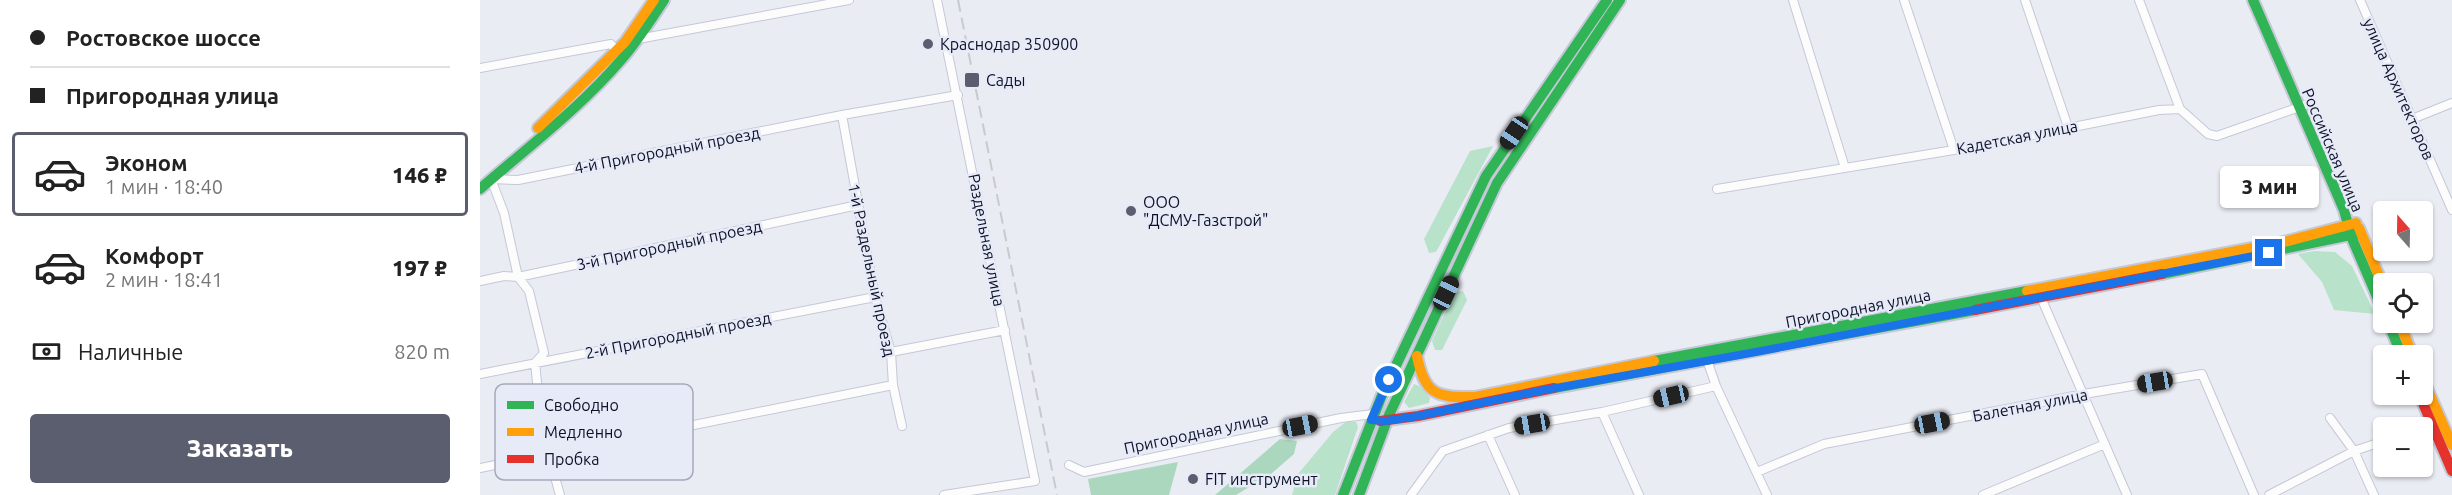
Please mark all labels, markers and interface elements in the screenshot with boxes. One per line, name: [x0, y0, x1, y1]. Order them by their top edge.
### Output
street label: улица Архитекторов: [2360, 16, 2438, 162]
text: Ростовское шоссе: [66, 25, 261, 50]
place label: Краснодар 350900: [940, 35, 1078, 53]
marker: Краснодар 350900: [921, 37, 935, 51]
marker: Сады: [963, 71, 981, 89]
place label: Сады: [986, 71, 1025, 89]
text: Пригородная улица: [66, 83, 279, 108]
street label: Российская улица: [2299, 85, 2367, 215]
car: [1496, 113, 1532, 153]
street label: Кадетская улица: [1955, 116, 2079, 158]
street label: 4-й Пригородный проезд: [573, 123, 761, 177]
icon: car: [33, 147, 87, 201]
text: Эконом: [105, 150, 187, 175]
text: 146 ₽: [392, 162, 447, 187]
callout: 3 мин: [2220, 166, 2318, 208]
street label: Раздельная улица: [965, 172, 1009, 308]
text: 1 мин · 18:40: [105, 175, 223, 198]
text: 3 мин: [2242, 175, 2297, 198]
street label: 1-й Раздельный проезд: [845, 182, 899, 358]
place label: ООО "ДСМУ-Газстрой": [1143, 193, 1268, 229]
north arrow: [2373, 201, 2433, 261]
map controls: [2373, 201, 2433, 477]
marker: ООО "ДСМУ-Газстрой": [1124, 204, 1138, 218]
street label: 3-й Пригородный проезд: [575, 217, 763, 273]
route end: [2255, 239, 2282, 266]
icon: car: [33, 240, 87, 294]
text: Комфорт: [105, 243, 204, 268]
text: 197 ₽: [392, 255, 447, 280]
text: 2 мин · 18:41: [105, 268, 223, 291]
car: [1430, 273, 1462, 313]
button: locate: [2373, 273, 2433, 333]
street label: Пригородная улица: [1784, 285, 1932, 331]
street label: 2-й Пригородный проезд: [584, 308, 772, 362]
icon: cash: [30, 335, 63, 368]
text: Наличные: [78, 339, 183, 364]
text: 820 m: [394, 340, 450, 363]
button: +: [2373, 345, 2433, 405]
route start: [1375, 366, 1402, 393]
car: [2136, 370, 2174, 394]
car: [1651, 383, 1691, 409]
legend: [495, 384, 693, 480]
street label: Балетная улица: [1971, 385, 2089, 425]
text: Свободно: [544, 396, 619, 414]
street label: Пригородная улица: [1122, 409, 1270, 457]
car: [1913, 411, 1951, 435]
car: [1513, 412, 1551, 436]
button: Заказать: [30, 414, 450, 483]
car: [1281, 414, 1319, 438]
button: −: [2373, 417, 2433, 477]
text: Медленно: [544, 423, 623, 441]
text: Пробка: [544, 450, 600, 468]
place label: FIT инструмент: [1205, 470, 1318, 488]
marker: FIT инструмент: [1186, 472, 1200, 486]

